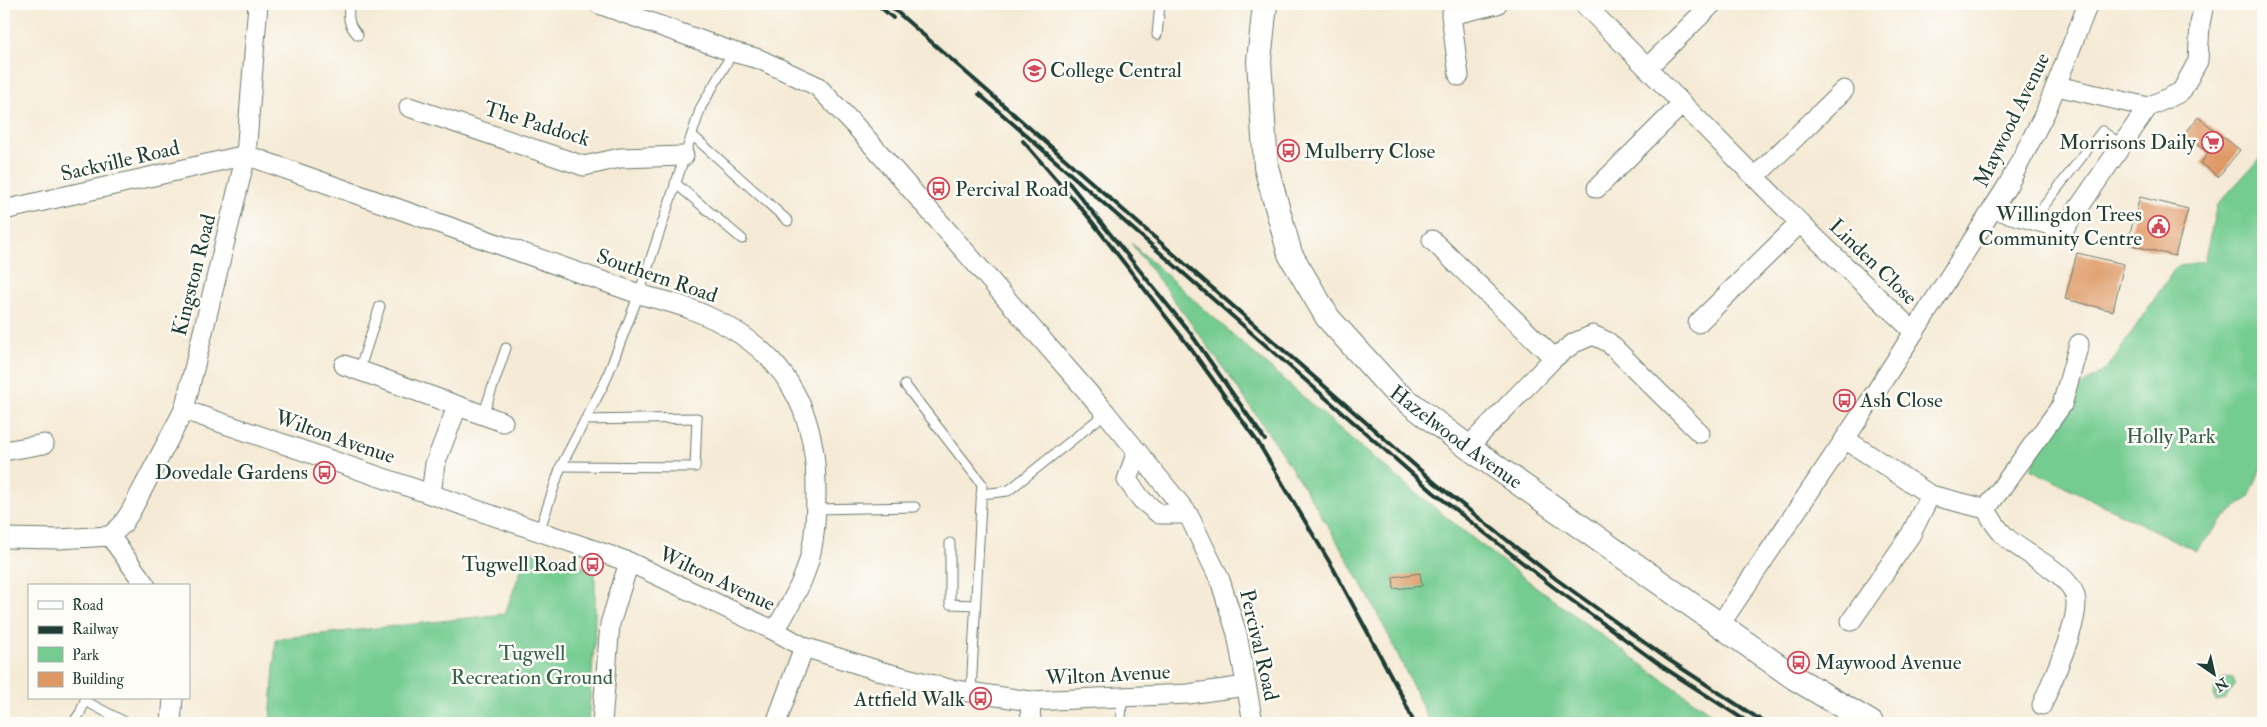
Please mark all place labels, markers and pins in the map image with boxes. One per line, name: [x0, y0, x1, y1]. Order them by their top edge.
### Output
place label: College Central: [1050, 57, 1183, 84]
school or university icon: College Central: [1022, 58, 1046, 82]
place label: Morrisons Daily: [2059, 129, 2197, 156]
supermarket icon: Morrisons Daily: [2200, 130, 2224, 154]
place label: Mulberry Close: [1304, 138, 1435, 165]
bus stop icon: Mulberry Close: [1276, 139, 1300, 163]
place label: Percival Road: [955, 176, 1069, 203]
bus stop icon: Percival Road: [927, 177, 951, 201]
place label: Willingdon Trees Community Centre: [1978, 201, 2142, 252]
public building icon: Willingdon Trees Community Centre: [2146, 214, 2170, 238]
place label: Ash Close: [1859, 387, 1943, 414]
bus stop icon: Ash Close: [1832, 388, 1856, 412]
place label: Dovedale Gardens: [155, 459, 308, 486]
bus stop icon: Dovedale Gardens: [312, 460, 336, 484]
place label: Tugwell Road: [462, 551, 578, 578]
bus stop icon: Tugwell Road: [581, 552, 605, 576]
place label: Maywood Avenue: [1815, 649, 1962, 676]
bus stop icon: Maywood Avenue: [1787, 650, 1811, 674]
place label: Attfield Walk: [853, 686, 965, 713]
bus stop icon: Attfield Walk: [969, 687, 993, 711]

